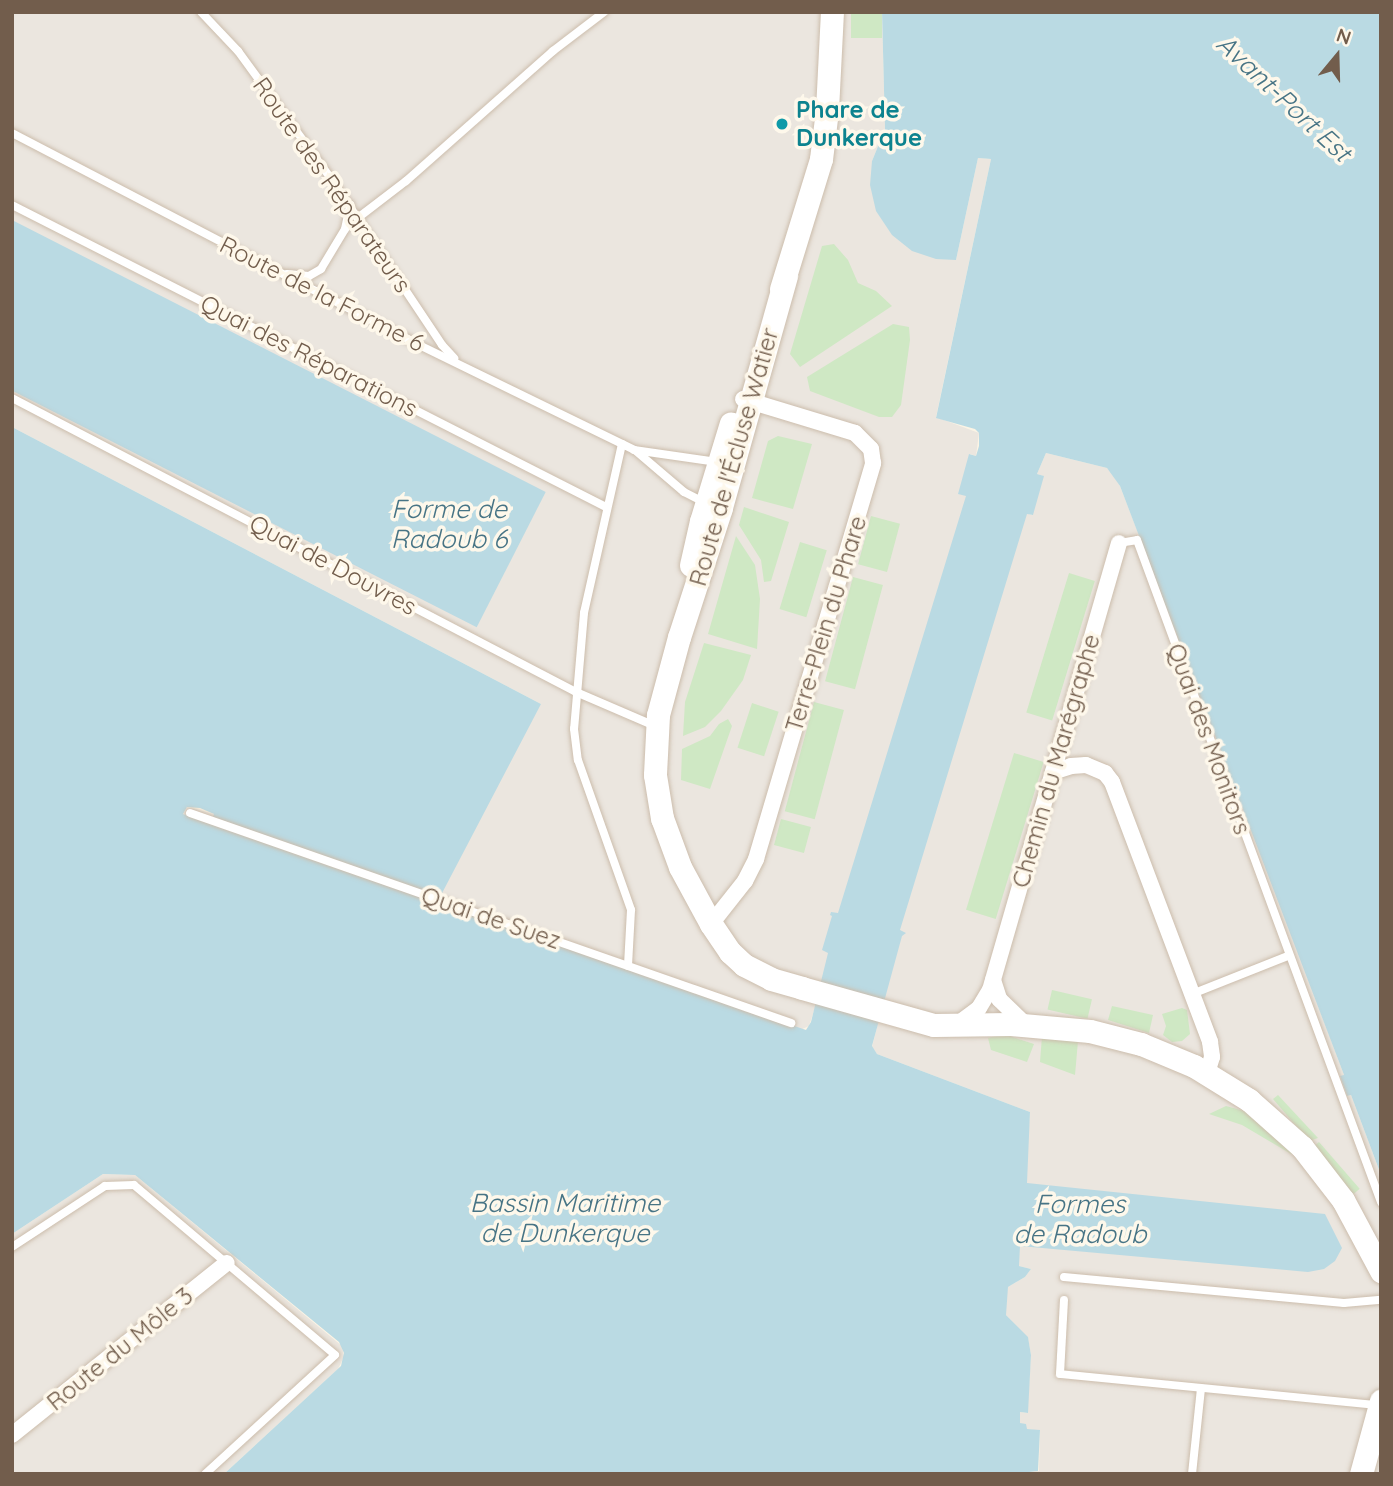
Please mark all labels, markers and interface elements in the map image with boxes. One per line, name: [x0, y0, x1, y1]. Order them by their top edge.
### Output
north arrow: [1302, 21, 1372, 91]
text: N: [1333, 23, 1354, 50]
water label: Avant-Port Est: [1210, 28, 1358, 168]
street label: Route des Réparateurs: [247, 72, 417, 298]
place label: Phare de Dunkerque: [796, 96, 922, 152]
marker: Phare de Dunkerque: [774, 116, 790, 132]
street label: Route de la Forme 6: [215, 230, 429, 358]
street label: Quai des Réparations: [196, 289, 422, 423]
street label: Route de l'Écluse Watier: [683, 325, 785, 589]
water label: Forme de Radoub 6: [391, 493, 507, 554]
street label: Quai de Douvres: [245, 509, 421, 621]
street label: Terre-Plein du Phare: [779, 512, 873, 736]
street label: Chemin du Marégraphe: [1006, 631, 1106, 891]
street label: Quai des Monitors: [1161, 640, 1257, 838]
street label: Quai de Suez: [418, 881, 564, 955]
water label: Bassin Maritime de Dunkerque: [470, 1187, 660, 1248]
water label: Formes de Radoub: [1014, 1188, 1146, 1250]
street label: Route du Môle 3: [41, 1281, 199, 1417]

